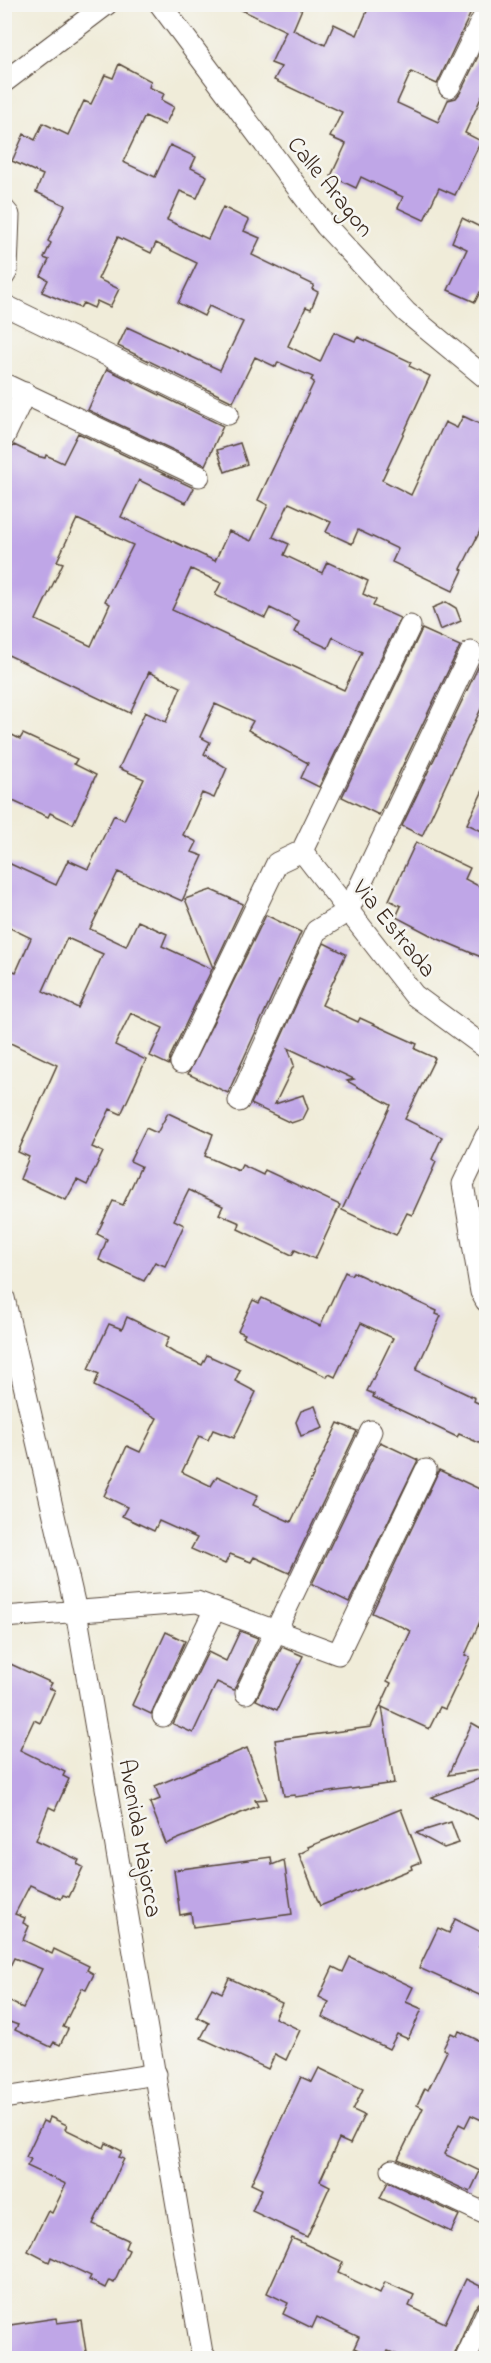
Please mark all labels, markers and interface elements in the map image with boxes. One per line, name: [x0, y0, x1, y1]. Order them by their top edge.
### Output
street label: Calle Aragon: [277, 129, 381, 246]
street label: Via Estrada: [342, 872, 444, 986]
street label: Avenida Majorca: [107, 1757, 170, 1920]

